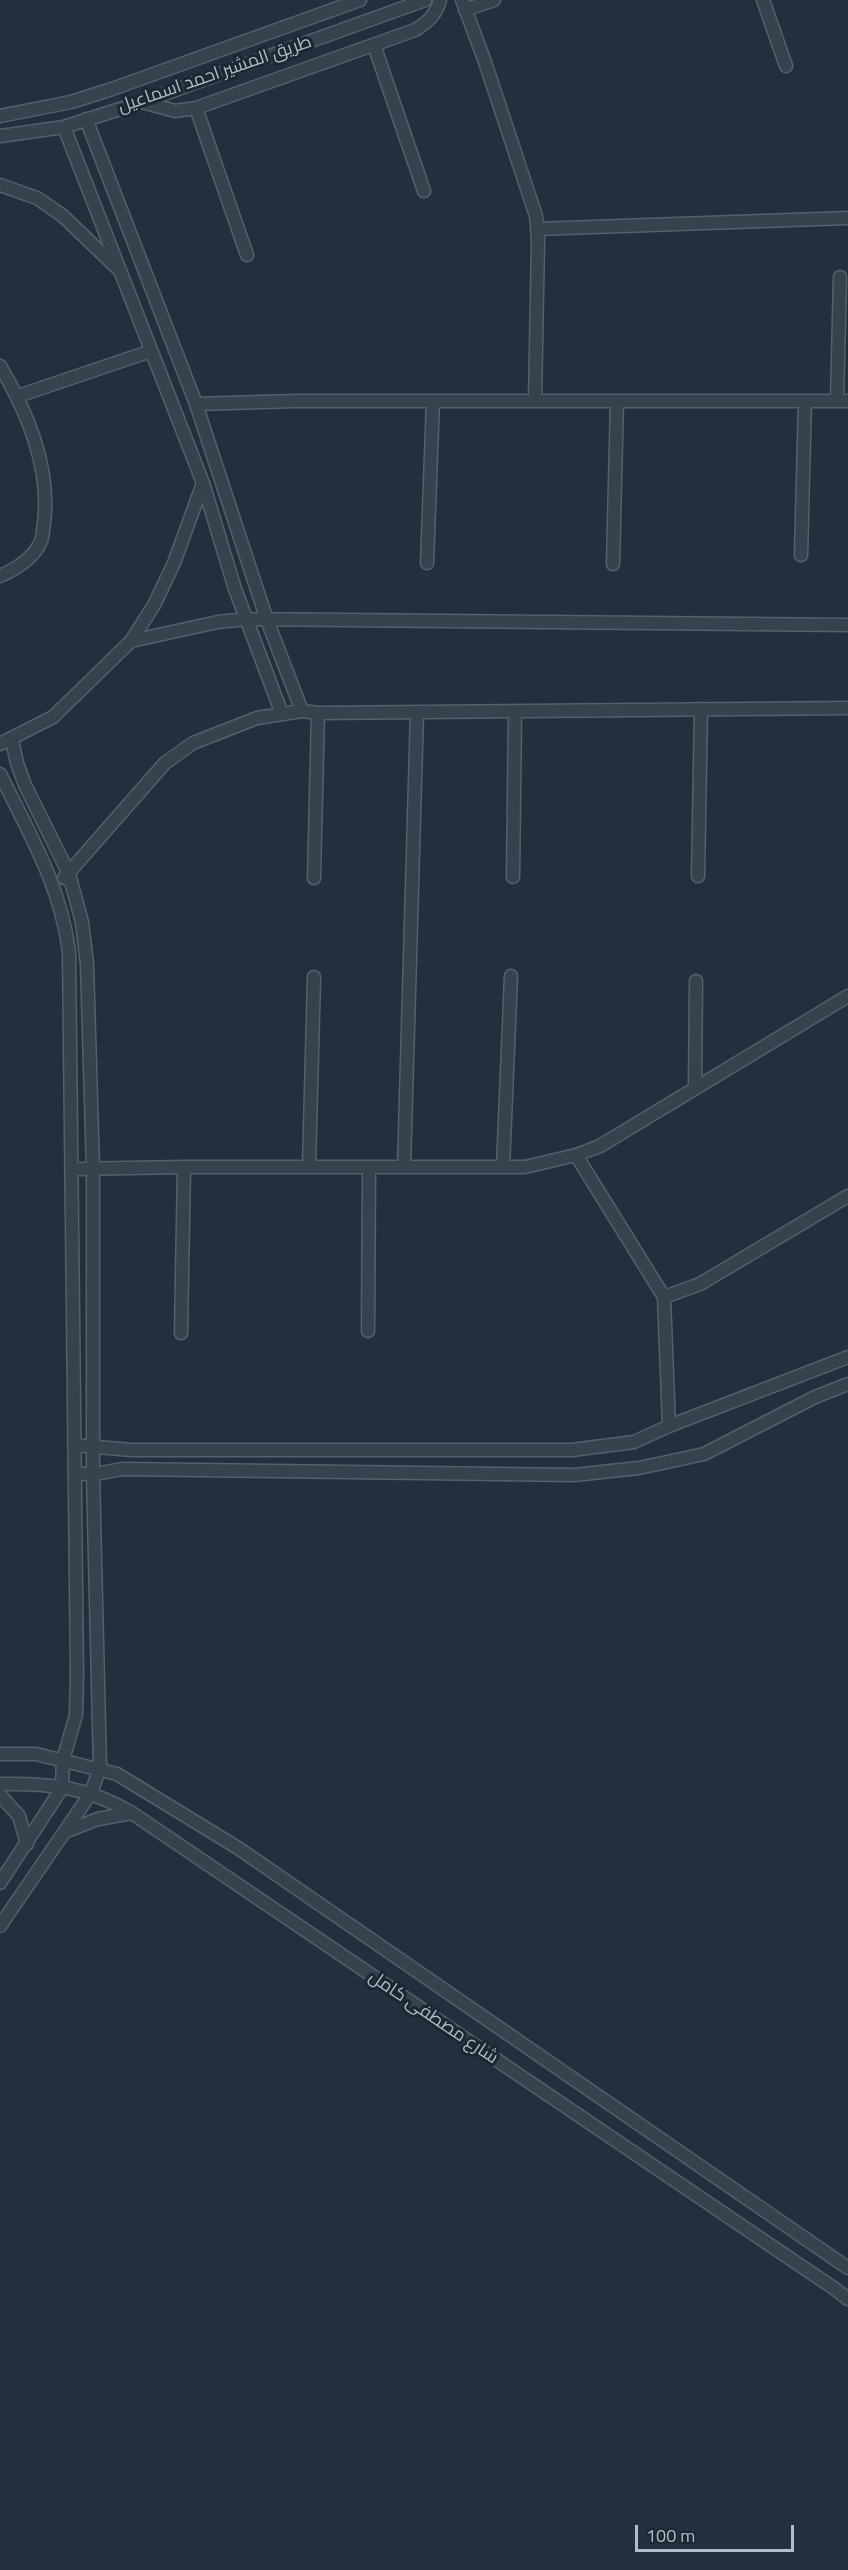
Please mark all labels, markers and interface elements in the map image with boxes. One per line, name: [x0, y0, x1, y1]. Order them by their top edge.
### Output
street label: طريق المشير احمد اسماعيل: [115, 32, 315, 118]
street label: شارع مصطفى كامل: [364, 1967, 502, 2069]
scale bar: [638, 2513, 797, 2551]
text: 100 m: [646, 2522, 695, 2549]

